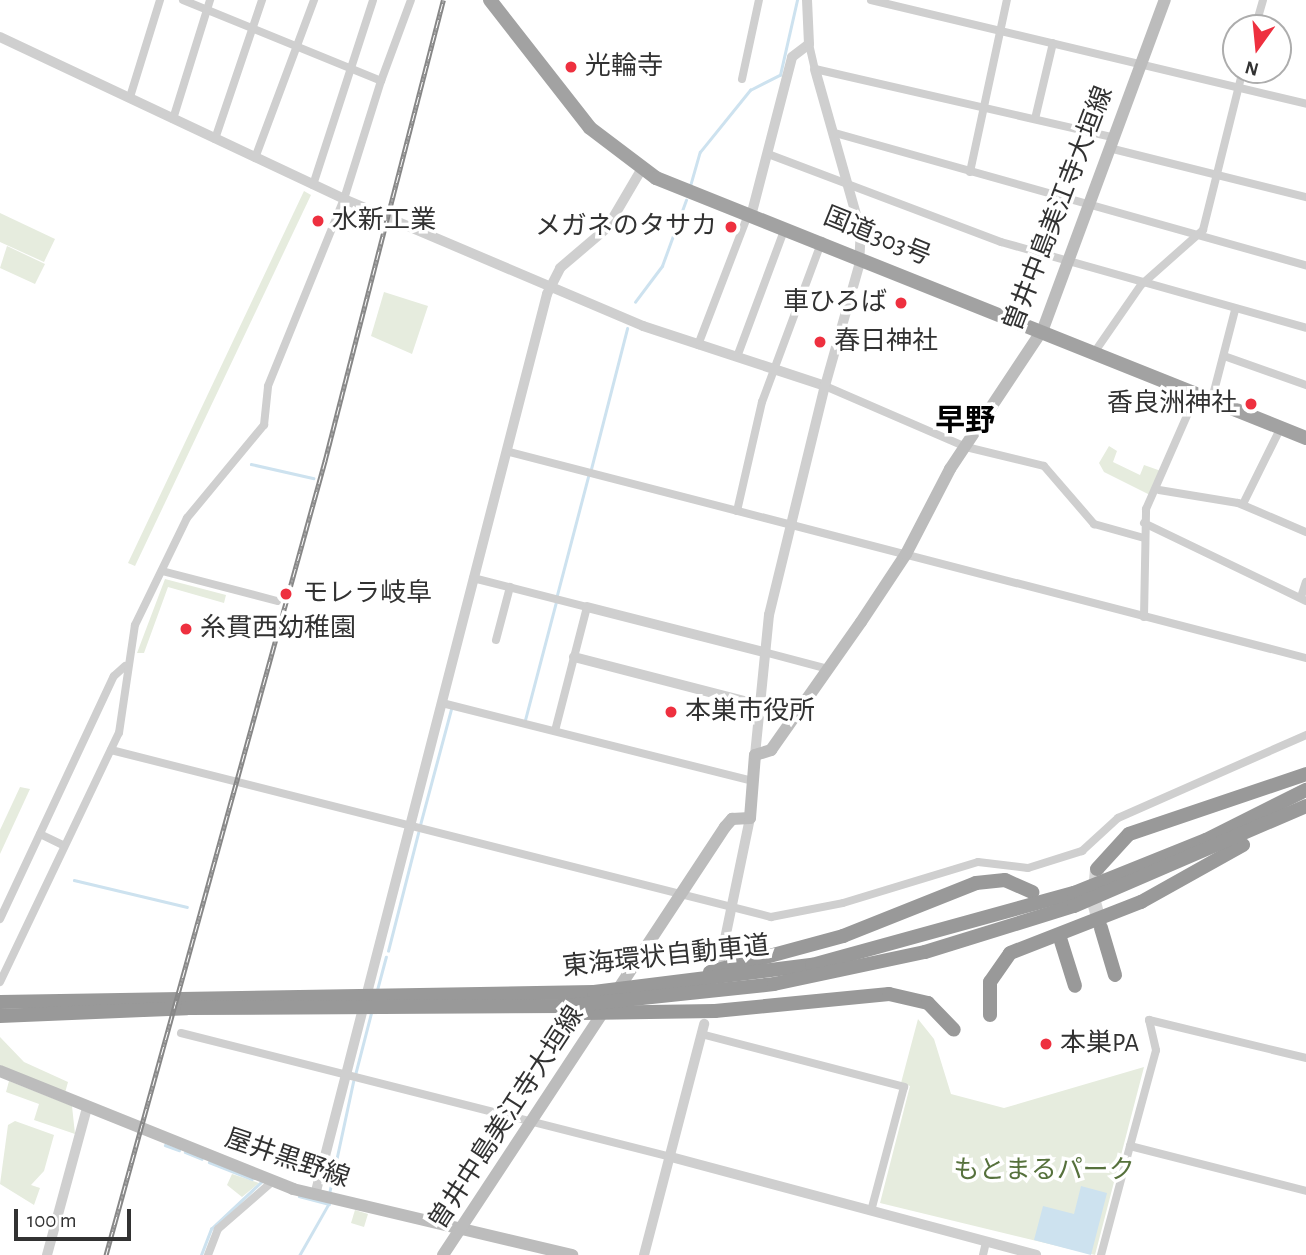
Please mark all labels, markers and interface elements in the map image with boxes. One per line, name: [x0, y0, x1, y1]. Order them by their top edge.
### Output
north arrow: [1222, 14, 1292, 84]
place label: 光輪寺: [585, 51, 663, 83]
text: N: [1243, 57, 1261, 79]
marker: 光輪寺: [563, 59, 579, 75]
street label: 曽井中島美江寺大垣線: [998, 82, 1120, 336]
street label: 国道303号: [819, 201, 935, 273]
place label: 水新工業: [332, 205, 436, 237]
place label: メガネのタサカ: [535, 211, 717, 243]
marker: 水新工業: [310, 213, 326, 229]
marker: メガネのタサカ: [723, 219, 739, 235]
place label: 車ひろば: [783, 287, 887, 319]
marker: 車ひろば: [893, 295, 909, 311]
place label: 春日神社: [834, 326, 938, 358]
marker: 春日神社: [812, 334, 828, 350]
place label: 香良洲神社: [1107, 388, 1237, 420]
marker: 香良洲神社: [1243, 396, 1259, 412]
district label: 早野: [935, 403, 995, 439]
place label: モレラ岐阜: [302, 578, 432, 610]
marker: モレラ岐阜: [276, 584, 296, 604]
place label: 糸貫西幼稚園: [200, 613, 356, 645]
marker: 糸貫西幼稚園: [178, 621, 194, 637]
place label: 本巣市役所: [685, 696, 815, 728]
marker: 本巣市役所: [663, 704, 679, 720]
street label: 東海環状自動車道: [561, 931, 771, 983]
street label: 曽井中島美江寺大垣線: [423, 1000, 591, 1236]
place label: 本巣PA: [1060, 1028, 1139, 1060]
marker: 本巣PA: [1038, 1036, 1054, 1052]
street label: 屋井黒野線: [220, 1123, 354, 1195]
park label: もとまるパーク: [953, 1155, 1135, 1187]
scale bar: [18, 1196, 135, 1240]
text: 100 m: [27, 1210, 77, 1231]

